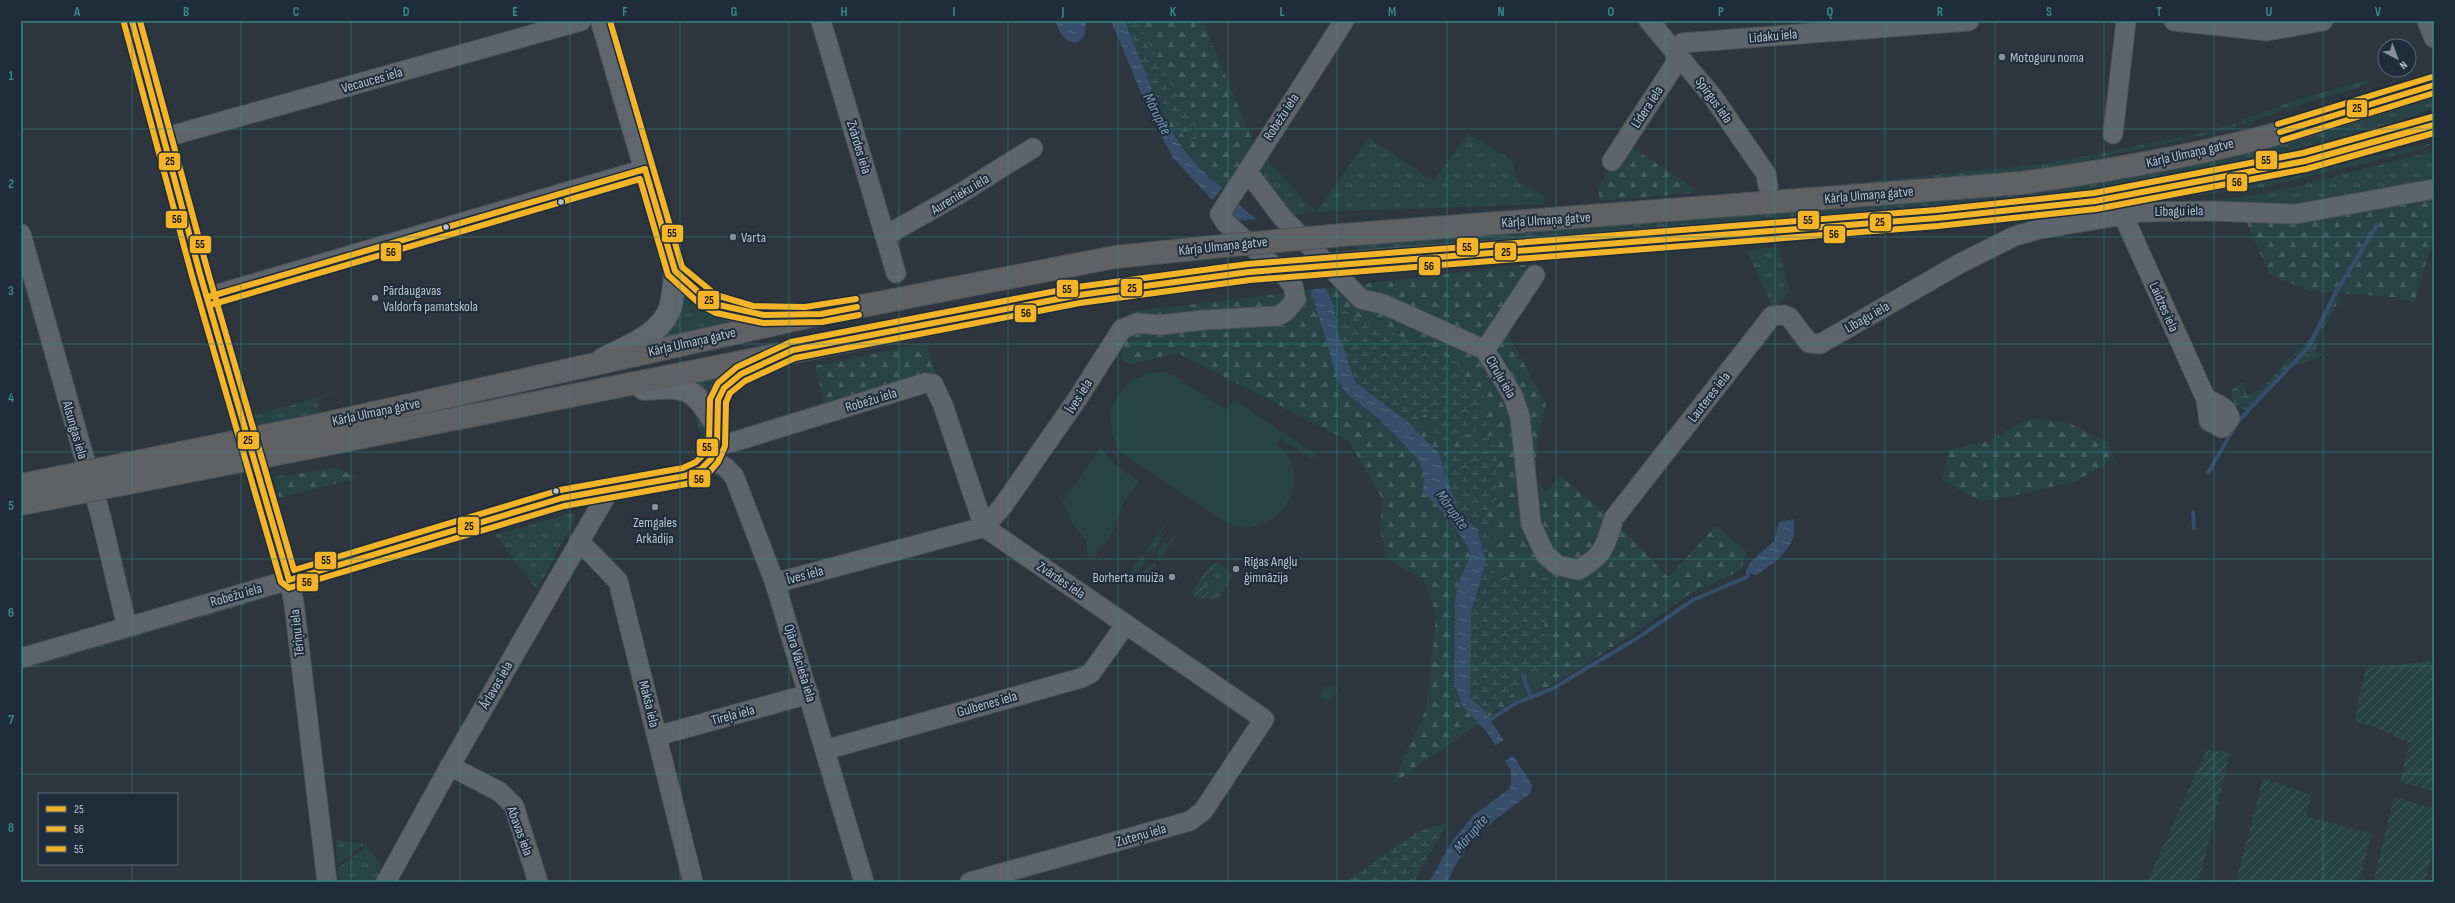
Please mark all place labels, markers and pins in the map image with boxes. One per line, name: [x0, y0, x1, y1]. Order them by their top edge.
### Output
place label: Motoguru noma: [2010, 49, 2084, 66]
marker: Motoguru noma: [1997, 52, 2007, 62]
unlabelled marker: [556, 197, 566, 207]
unlabelled marker: [441, 222, 451, 232]
place label: Varta: [741, 229, 766, 246]
marker: Varta: [728, 232, 738, 242]
place label: Pārdaugavas Valdorfa pamatskola: [383, 282, 478, 315]
marker: Pārdaugavas Valdorfa pamatskola: [370, 293, 380, 303]
unlabelled marker: [551, 486, 561, 496]
marker: Zemgales Arkādija: [650, 502, 660, 512]
place label: Zemgales Arkādija: [633, 514, 677, 547]
place label: Rīgas Angļu ģimnāzija: [1244, 553, 1298, 586]
marker: Rīgas Angļu ģimnāzija: [1231, 564, 1241, 574]
place label: Borherta muiža: [1092, 569, 1164, 586]
marker: Borherta muiža: [1167, 572, 1177, 582]

